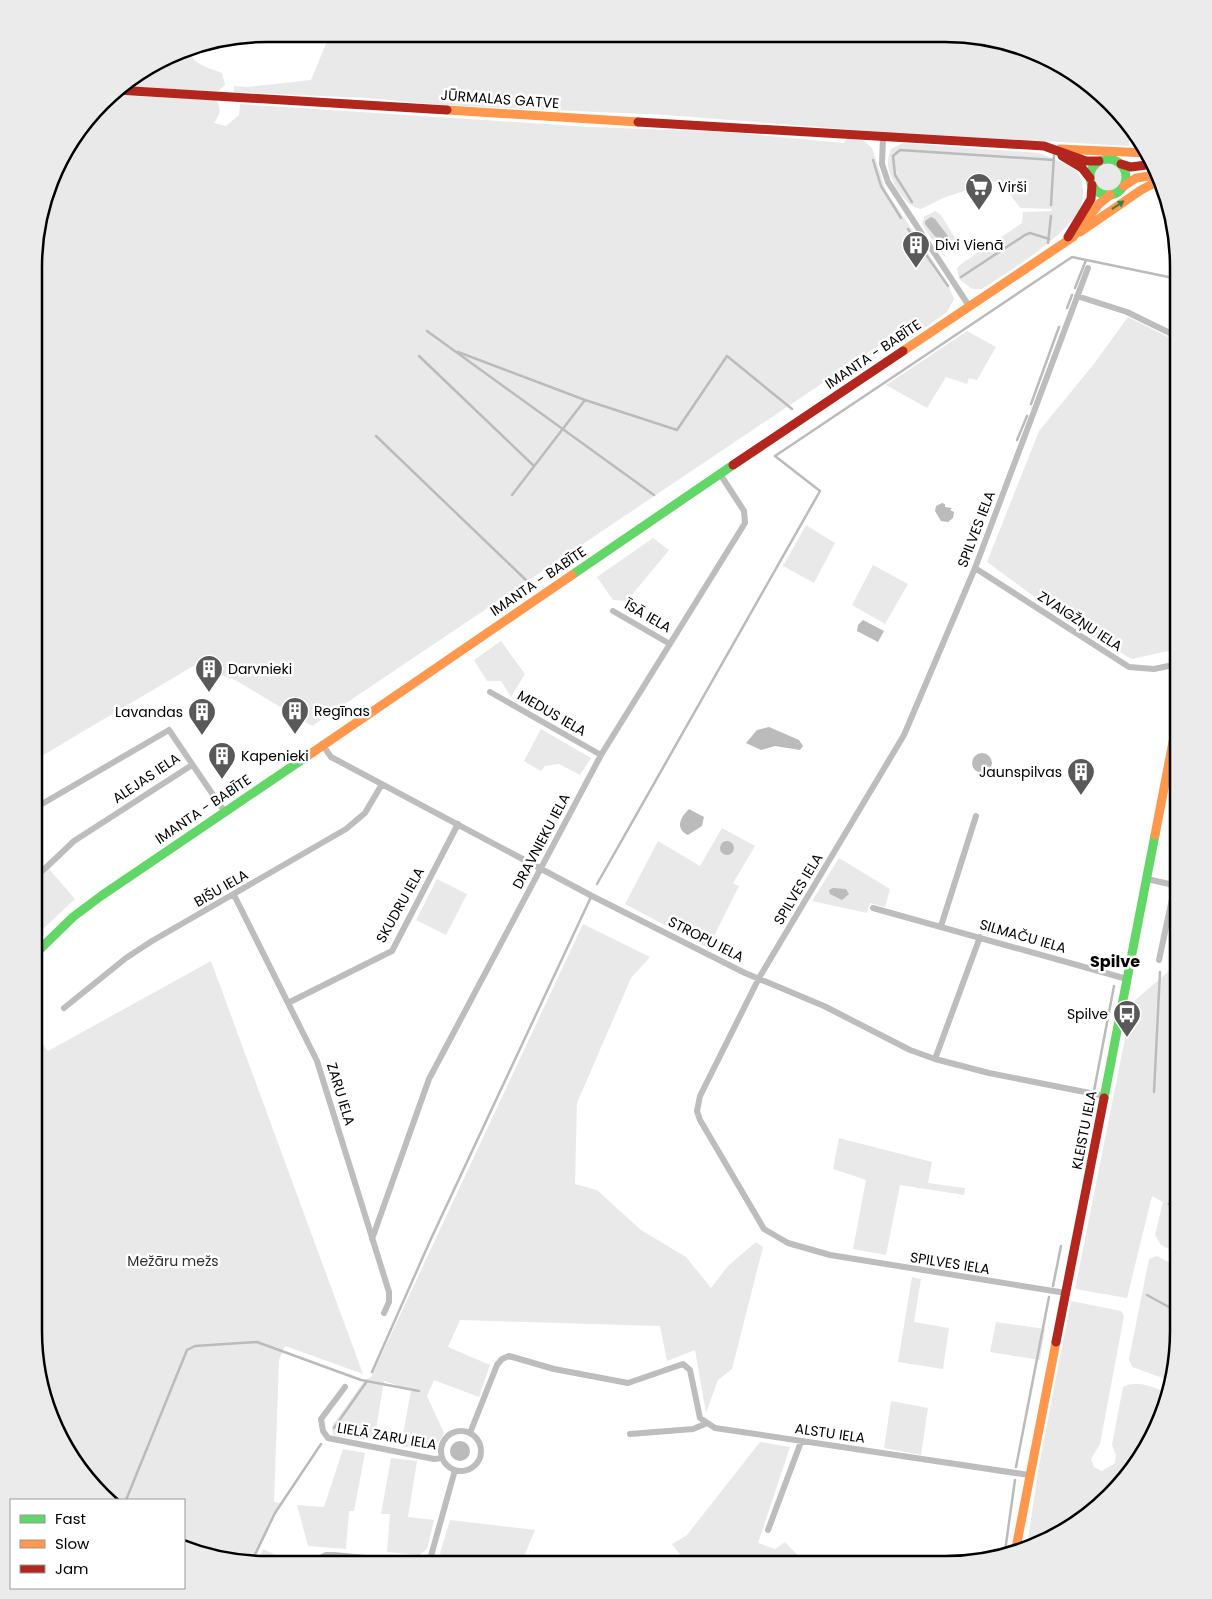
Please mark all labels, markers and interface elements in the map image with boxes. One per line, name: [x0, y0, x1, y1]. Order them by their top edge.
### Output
street label: JŪRMALAS GATVE: [440, 85, 560, 113]
supermarket icon: Virši: [964, 172, 994, 211]
place label: Virši: [998, 177, 1027, 197]
one-way arrow: [1111, 200, 1125, 210]
building icon: Divi Vienā: [901, 230, 931, 269]
place label: Divi Vienā: [935, 235, 1003, 255]
street label: IMANTA - BABĪTE: [821, 314, 925, 394]
street label: SPILVES IELA: [952, 488, 1000, 570]
street label: IMANTA - BABĪTE: [486, 541, 590, 621]
street label: ZVAIGŽŅU IELA: [1034, 586, 1126, 656]
street label: ĪSĀ IELA: [620, 594, 675, 637]
building icon: Darvnieki: [194, 654, 224, 693]
place label: Darvnieki: [228, 659, 292, 679]
street label: MEDUS IELA: [514, 685, 590, 741]
building icon: Regīnas: [280, 696, 310, 735]
building icon: Lavandas: [187, 697, 217, 736]
place label: Regīnas: [314, 701, 370, 721]
place label: Lavandas: [115, 702, 183, 722]
building icon: Kapenieki: [207, 741, 237, 780]
place label: Kapenieki: [241, 746, 309, 766]
street label: ALEJAS IELA: [108, 748, 184, 808]
building icon: Jaunspilvas: [1066, 757, 1096, 796]
place label: Jaunspilvas: [979, 762, 1062, 782]
street label: IMANTA - BABĪTE: [151, 769, 255, 849]
street label: DRAVNIEKU IELA: [507, 790, 575, 892]
street label: SPILVES IELA: [769, 849, 827, 929]
street label: BIŠU IELA: [190, 864, 252, 912]
street label: SKUDRU IELA: [371, 864, 429, 946]
street label: STROPU IELA: [665, 911, 747, 967]
street label: SILMAČU IELA: [977, 914, 1069, 958]
district label: Spilve: [1090, 950, 1140, 973]
bus stop icon: Spilve: [1112, 999, 1142, 1038]
place label: Spilve: [1067, 1004, 1108, 1024]
street label: ZARU IELA: [322, 1060, 360, 1128]
street label: KLEISTU IELA: [1067, 1089, 1101, 1171]
street label: SPILVES IELA: [909, 1247, 991, 1279]
park label: Mežāru mežs: [127, 1251, 219, 1271]
street label: LIELĀ ZARU IELA: [336, 1417, 438, 1455]
street label: ALSTU IELA: [794, 1418, 866, 1448]
legend: [10, 1499, 185, 1589]
text: Fast: [55, 1508, 86, 1529]
text: Slow: [55, 1533, 90, 1554]
text: Jam: [55, 1558, 89, 1579]

